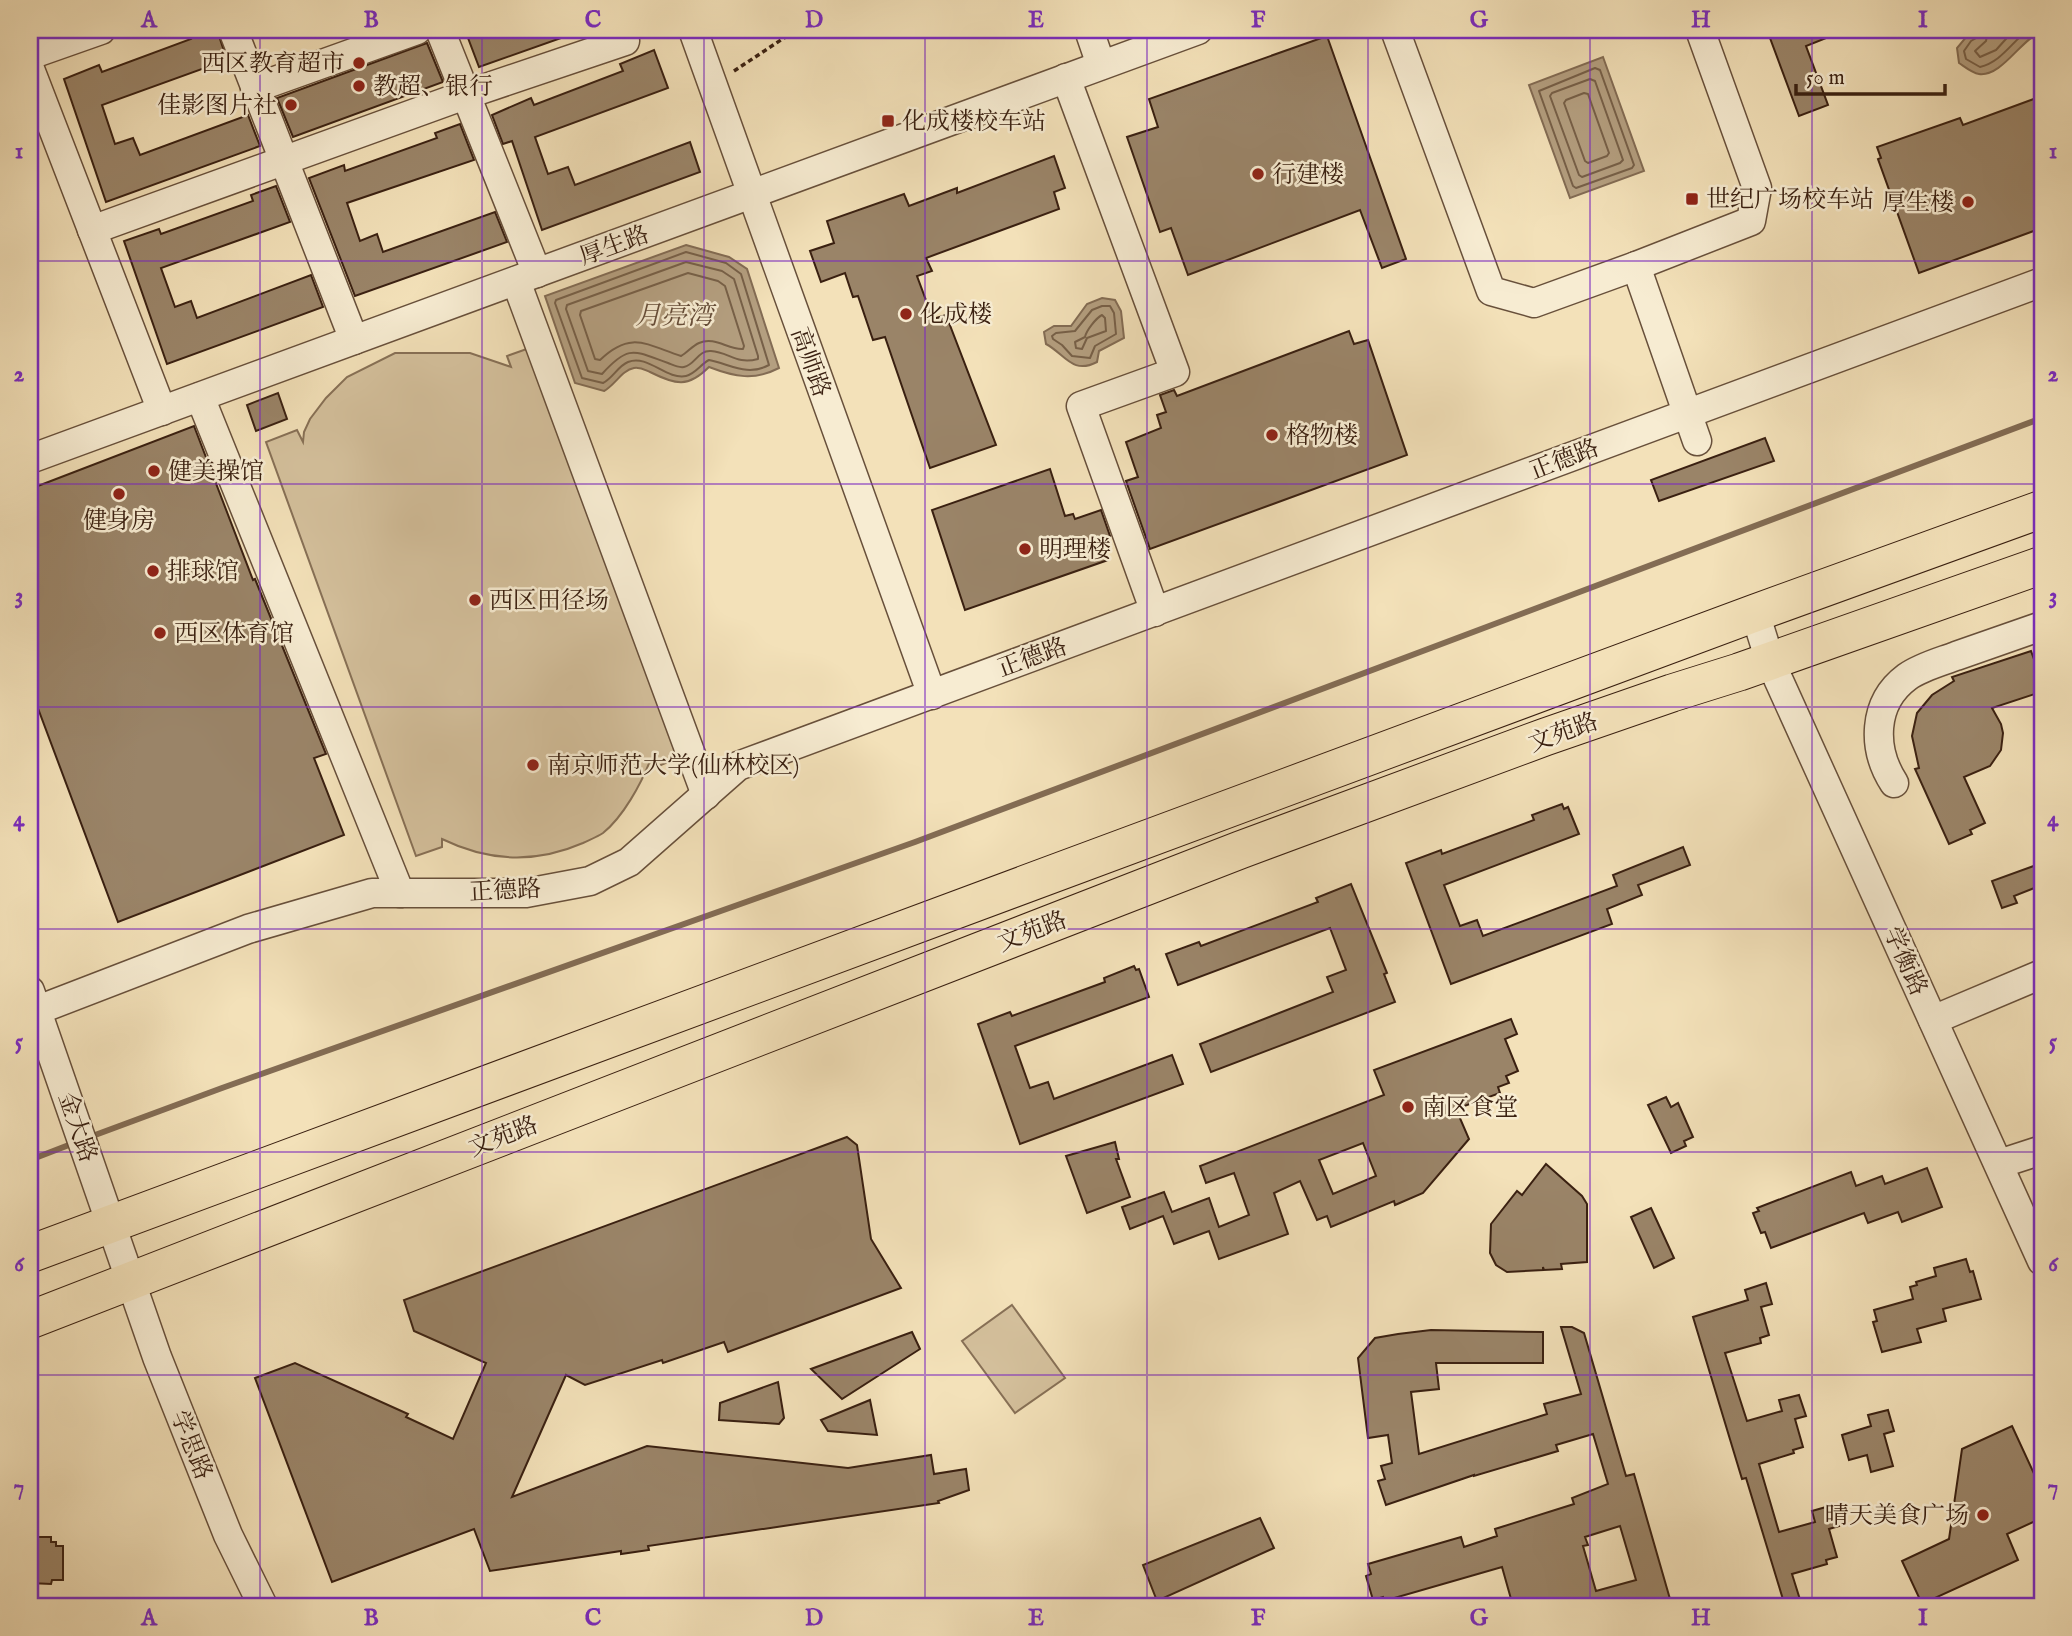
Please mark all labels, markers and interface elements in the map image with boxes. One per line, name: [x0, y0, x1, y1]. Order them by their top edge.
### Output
text: A: [140, 6, 158, 35]
text: B: [363, 6, 379, 35]
text: C: [585, 6, 602, 35]
text: D: [805, 6, 823, 35]
text: E: [1028, 6, 1044, 35]
text: F: [1251, 6, 1266, 35]
text: G: [1470, 6, 1489, 35]
text: H: [1691, 6, 1711, 35]
text: I: [1918, 6, 1928, 35]
place label: 西区教育超市: [201, 49, 345, 80]
scale bar: [1796, 52, 1944, 96]
marker: 西区教育超市: [351, 55, 367, 71]
text: 50 m: [1806, 65, 1845, 92]
place label: 教超、银行: [373, 72, 493, 103]
marker: 教超、银行: [351, 78, 367, 94]
place label: 佳影图片社: [157, 91, 277, 122]
marker: 佳影图片社: [283, 97, 299, 113]
place label: 化成楼校车站: [902, 107, 1046, 138]
marker: 化成楼校车站: [880, 113, 896, 129]
text: 1: [15, 137, 23, 166]
text: 1: [2049, 137, 2057, 166]
place label: 行建楼: [1272, 160, 1344, 191]
marker: 行建楼: [1250, 166, 1266, 182]
place label: 世纪广场校车站: [1706, 185, 1874, 216]
place label: 厚生楼: [1882, 188, 1954, 219]
marker: 世纪广场校车站: [1684, 191, 1700, 207]
marker: 厚生楼: [1960, 194, 1976, 210]
street label: 厚生路: [575, 220, 654, 273]
water label: 月亮湾: [635, 300, 717, 333]
place label: 化成楼: [920, 300, 992, 331]
marker: 化成楼: [898, 306, 914, 322]
street label: 高师路: [783, 323, 836, 402]
text: 2: [14, 360, 25, 389]
text: 2: [2048, 360, 2059, 389]
place label: 格物楼: [1286, 421, 1358, 452]
marker: 格物楼: [1264, 427, 1280, 443]
street label: 正德路: [1525, 433, 1604, 488]
place label: 健美操馆: [168, 457, 264, 488]
marker: 健美操馆: [146, 463, 162, 479]
marker: 健身房: [111, 486, 127, 502]
place label: 健身房: [83, 506, 155, 537]
place label: 明理楼: [1039, 535, 1111, 566]
marker: 明理楼: [1017, 541, 1033, 557]
place label: 排球馆: [167, 557, 239, 588]
marker: 排球馆: [145, 563, 161, 579]
text: 3: [15, 582, 23, 611]
text: 3: [2049, 582, 2057, 611]
place label: 西区田径场: [489, 586, 609, 617]
marker: 西区田径场: [467, 592, 483, 608]
place label: 西区体育馆: [174, 619, 294, 650]
marker: 西区体育馆: [152, 625, 168, 641]
street label: 正德路: [993, 632, 1072, 685]
street label: 文苑路: [1524, 707, 1603, 760]
place label: 南京师范大学(仙林校区): [547, 751, 799, 782]
marker: 南京师范大学(仙林校区): [525, 757, 541, 773]
text: 4: [13, 805, 25, 834]
text: 4: [2047, 805, 2059, 834]
street label: 正德路: [468, 874, 542, 909]
street label: 文苑路: [993, 905, 1072, 960]
street label: 学衡路: [1876, 922, 1933, 1001]
text: 5: [15, 1028, 24, 1057]
text: 5: [2049, 1028, 2058, 1057]
street label: 金大路: [50, 1088, 103, 1167]
place label: 南区食堂: [1422, 1093, 1518, 1124]
marker: 南区食堂: [1400, 1099, 1416, 1115]
street label: 文苑路: [464, 1110, 543, 1165]
text: 6: [14, 1250, 25, 1279]
text: 6: [2048, 1250, 2059, 1279]
street label: 学思路: [163, 1406, 218, 1485]
text: 7: [14, 1473, 24, 1502]
text: 7: [2048, 1473, 2058, 1502]
place label: 晴天美食广场: [1825, 1501, 1969, 1532]
marker: 晴天美食广场: [1975, 1507, 1991, 1523]
text: A: [140, 1604, 158, 1633]
text: B: [363, 1604, 379, 1633]
text: C: [585, 1604, 602, 1633]
text: D: [805, 1604, 823, 1633]
text: E: [1028, 1604, 1044, 1633]
text: F: [1251, 1604, 1266, 1633]
text: G: [1470, 1604, 1489, 1633]
text: H: [1691, 1604, 1711, 1633]
text: I: [1918, 1604, 1928, 1633]

